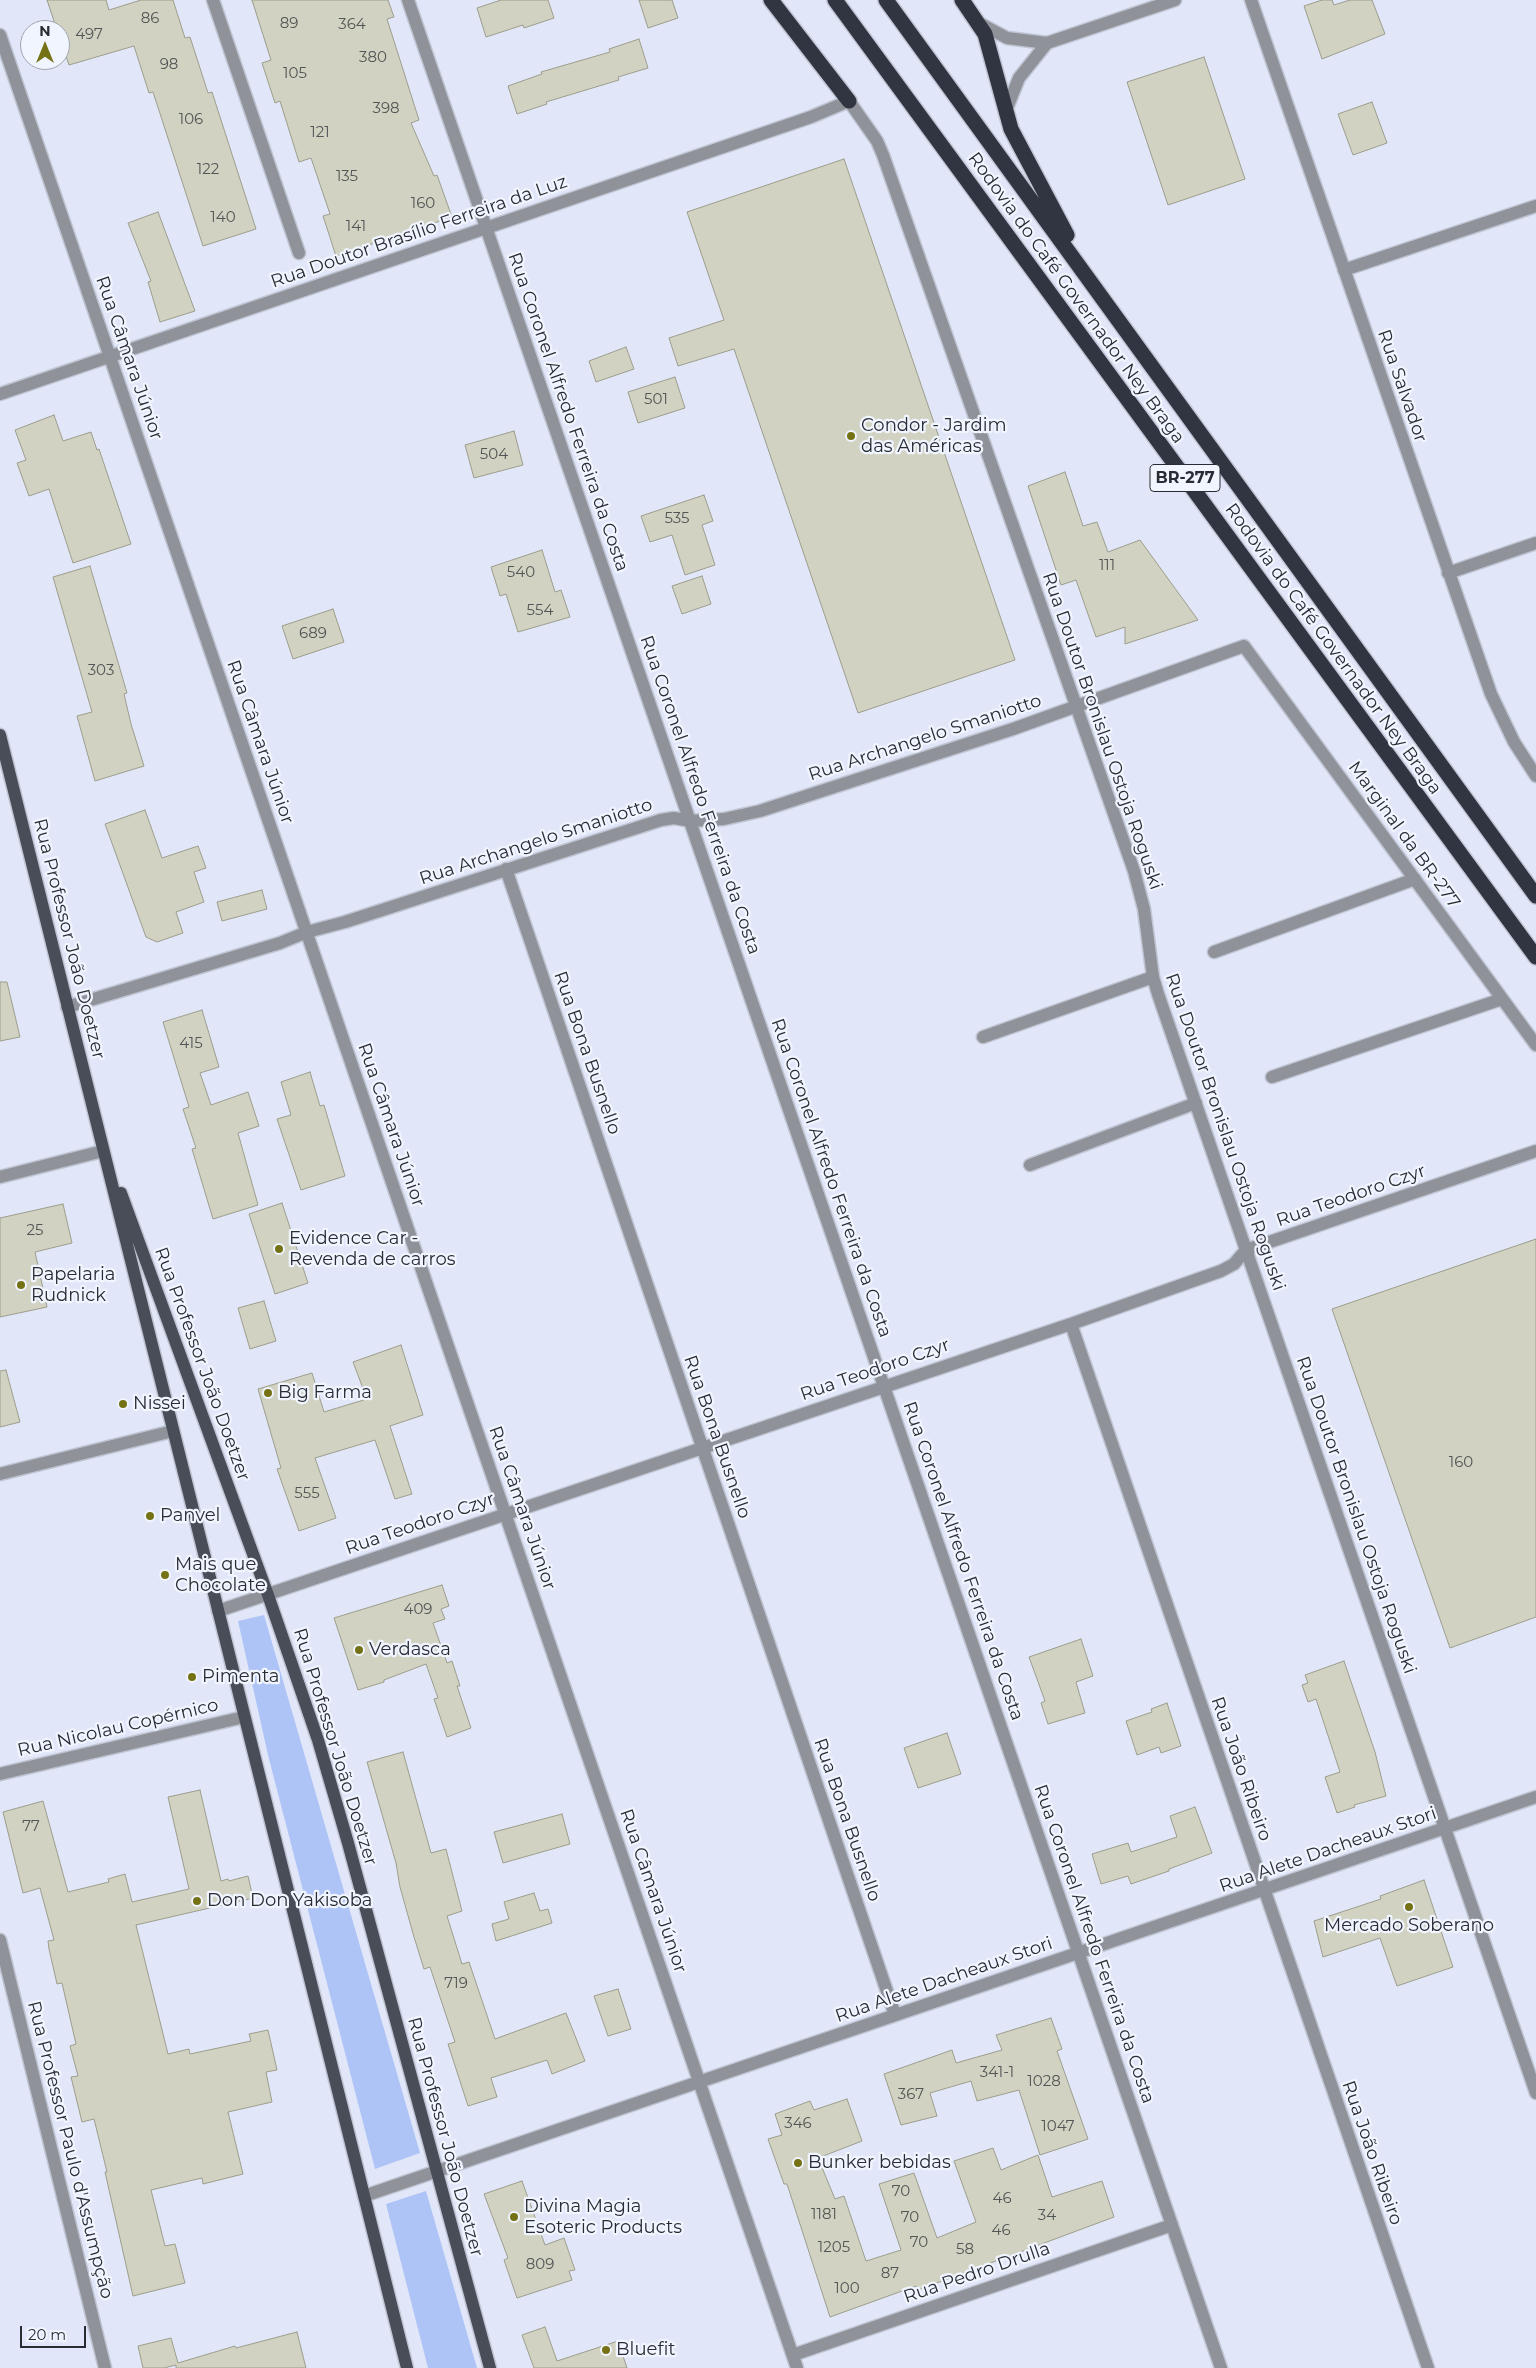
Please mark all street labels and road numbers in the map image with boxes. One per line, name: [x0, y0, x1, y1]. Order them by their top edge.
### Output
street label: Rodovia do Café Governador Ney Braga: [963, 148, 1189, 448]
street label: Rua Doutor Brasílio Ferreira da Luz: [268, 171, 570, 293]
street label: Rua Coronel Alfredo Ferreira da Costa: [503, 250, 633, 574]
street label: Rua Câmara Júnior: [91, 273, 167, 443]
street label: Rua Salvador: [1373, 327, 1431, 445]
road number: BR-277: [1150, 464, 1220, 492]
street label: Rodovia do Café Governador Ney Braga: [1220, 499, 1446, 799]
street label: Rua Doutor Bronislau Ostoja Roguski: [1037, 569, 1167, 893]
street label: Rua Coronel Alfredo Ferreira da Costa: [635, 633, 765, 957]
street label: Rua Câmara Júnior: [222, 657, 298, 827]
street label: Rua Archangelo Smaniotto: [806, 690, 1044, 786]
street label: Marginal da BR-277: [1343, 757, 1465, 913]
street label: Rua Archangelo Smaniotto: [417, 794, 655, 890]
street label: Rua Professor João Doetzer: [29, 816, 109, 1062]
street label: Rua Bona Busnello: [549, 969, 625, 1137]
street label: Rua Doutor Bronislau Ostoja Roguski: [1160, 970, 1290, 1294]
street label: Rua Coronel Alfredo Ferreira da Costa: [766, 1016, 896, 1340]
street label: Rua Câmara Júnior: [353, 1040, 429, 1210]
street label: Rua Teodoro Czyr: [1273, 1160, 1429, 1232]
street label: Rua Professor João Doetzer: [150, 1244, 254, 1484]
street label: Rua Teodoro Czyr: [797, 1334, 953, 1406]
street label: Rua Bona Busnello: [679, 1353, 755, 1521]
street label: Rua Doutor Bronislau Ostoja Roguski: [1291, 1353, 1421, 1677]
street label: Rua Coronel Alfredo Ferreira da Costa: [898, 1399, 1028, 1723]
street label: Rua Câmara Júnior: [484, 1423, 560, 1593]
street label: Rua Teodoro Czyr: [342, 1488, 498, 1560]
street label: Rua Professor João Doetzer: [289, 1626, 381, 1868]
street label: Rua Nicolau Copérnico: [15, 1694, 221, 1762]
street label: Rua João Ribeiro: [1206, 1694, 1276, 1844]
street label: Rua Bona Busnello: [809, 1736, 885, 1904]
street label: Rua Coronel Alfredo Ferreira da Costa: [1029, 1782, 1159, 2106]
street label: Rua Alete Dacheaux Stori: [1217, 1803, 1439, 1897]
street label: Rua Câmara Júnior: [615, 1806, 691, 1976]
street label: Rua Alete Dacheaux Stori: [833, 1933, 1055, 2027]
street label: Rua Professor Paulo d'Assumpção: [23, 1999, 117, 2301]
street label: Rua Professor João Doetzer: [403, 2015, 487, 2259]
street label: Rua João Ribeiro: [1337, 2078, 1407, 2228]
street label: Rua Pedro Drulla: [901, 2238, 1053, 2308]

